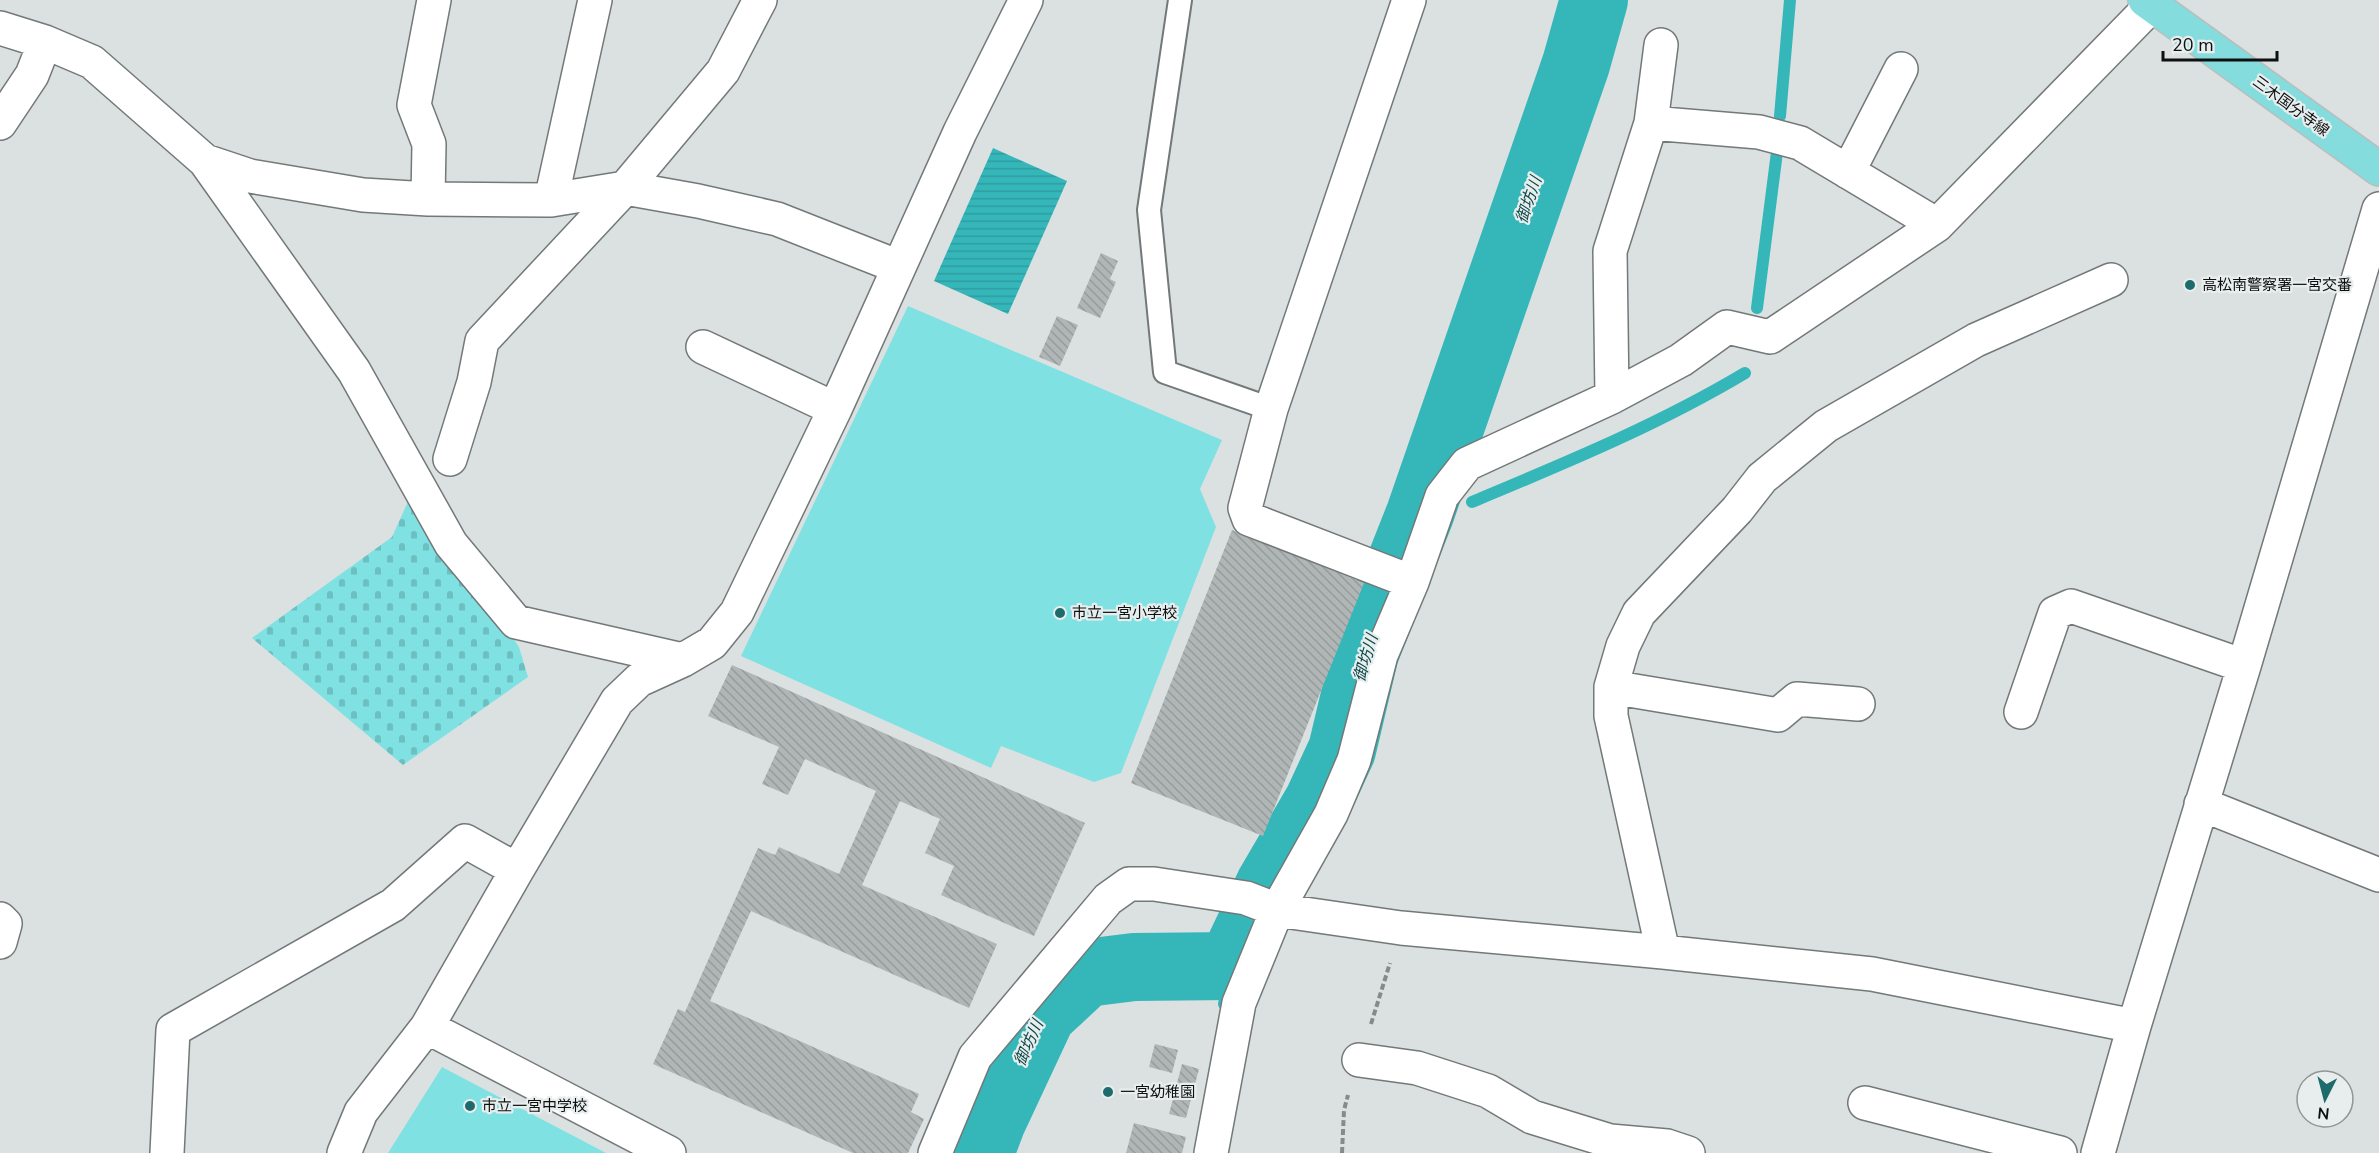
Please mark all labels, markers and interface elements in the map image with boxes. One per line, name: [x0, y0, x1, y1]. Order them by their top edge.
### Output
scale bar: [2163, 24, 2277, 62]
text: 20 m: [2172, 33, 2214, 57]
street label: 三木国分寺線: [2249, 71, 2333, 141]
water label: 御坊川: [1511, 172, 1548, 226]
place label: 高松南警察署一宮交番: [2202, 275, 2352, 295]
marker: 高松南警察署一宮交番: [2183, 278, 2197, 292]
place label: 市立一宮小学校: [1072, 603, 1177, 623]
marker: 市立一宮小学校: [1053, 606, 1067, 620]
water label: 御坊川: [1348, 630, 1384, 684]
water label: 御坊川: [1009, 1015, 1050, 1069]
north arrow: [2295, 1069, 2355, 1129]
place label: 一宮幼稚園: [1120, 1082, 1195, 1102]
marker: 一宮幼稚園: [1101, 1085, 1115, 1099]
place label: 市立一宮中学校: [482, 1096, 587, 1116]
marker: 市立一宮中学校: [463, 1099, 477, 1113]
text: N: [2316, 1101, 2331, 1124]

